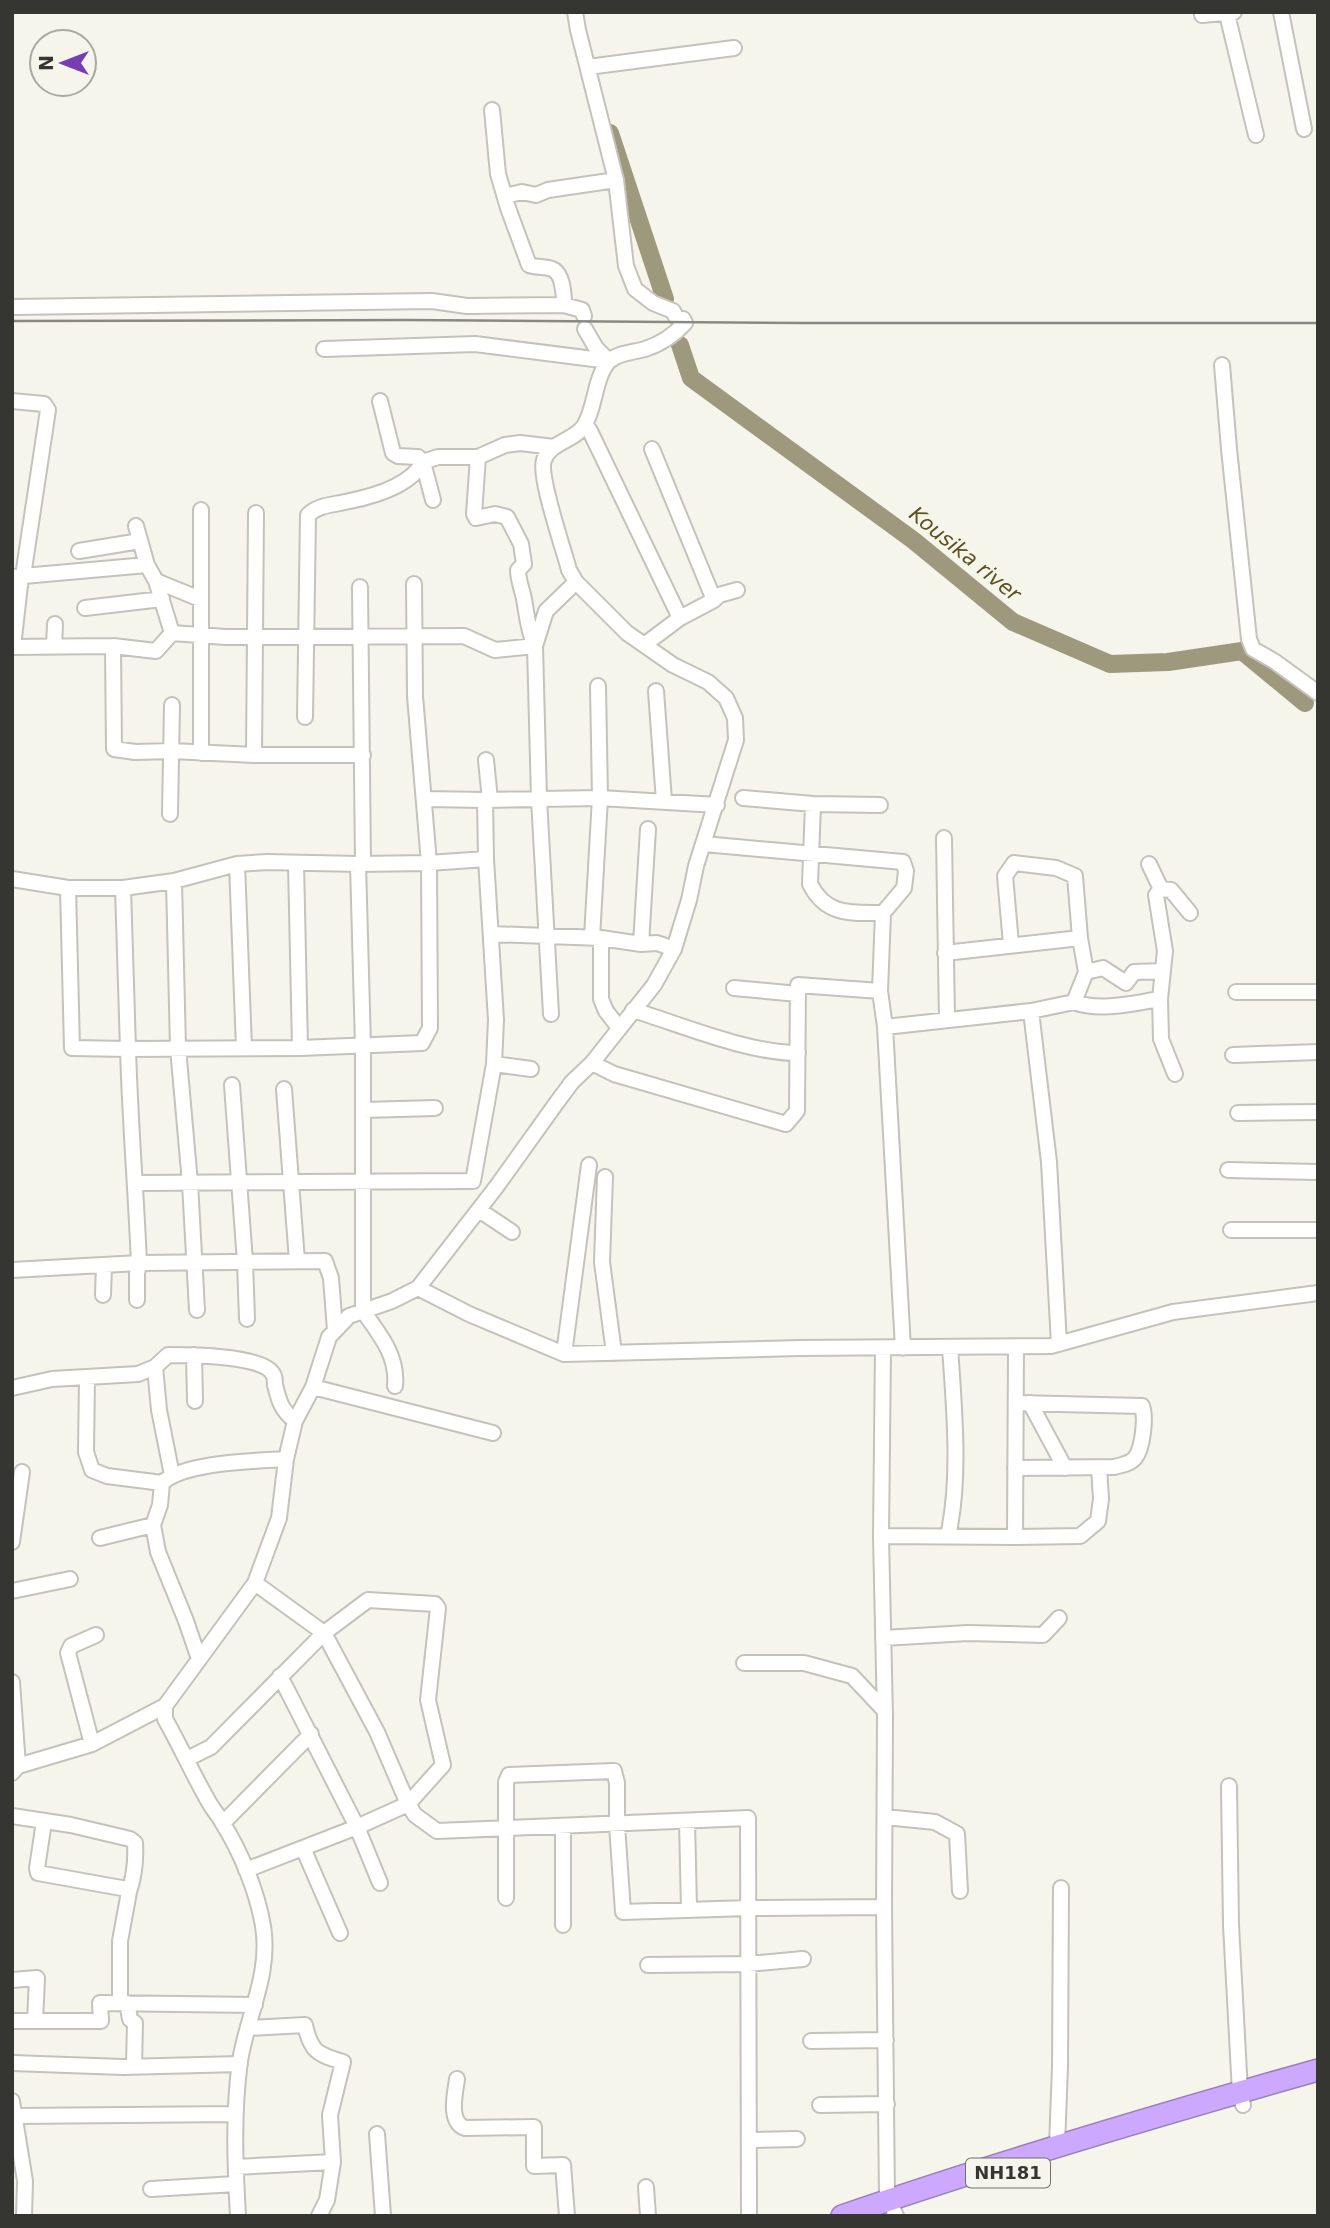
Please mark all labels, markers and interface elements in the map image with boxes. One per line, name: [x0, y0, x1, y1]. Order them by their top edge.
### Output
north arrow: [28, 28, 98, 98]
text: N: [35, 55, 57, 71]
water label: Kousika river: [905, 502, 1026, 607]
road number: NH181: [966, 2158, 1050, 2188]

